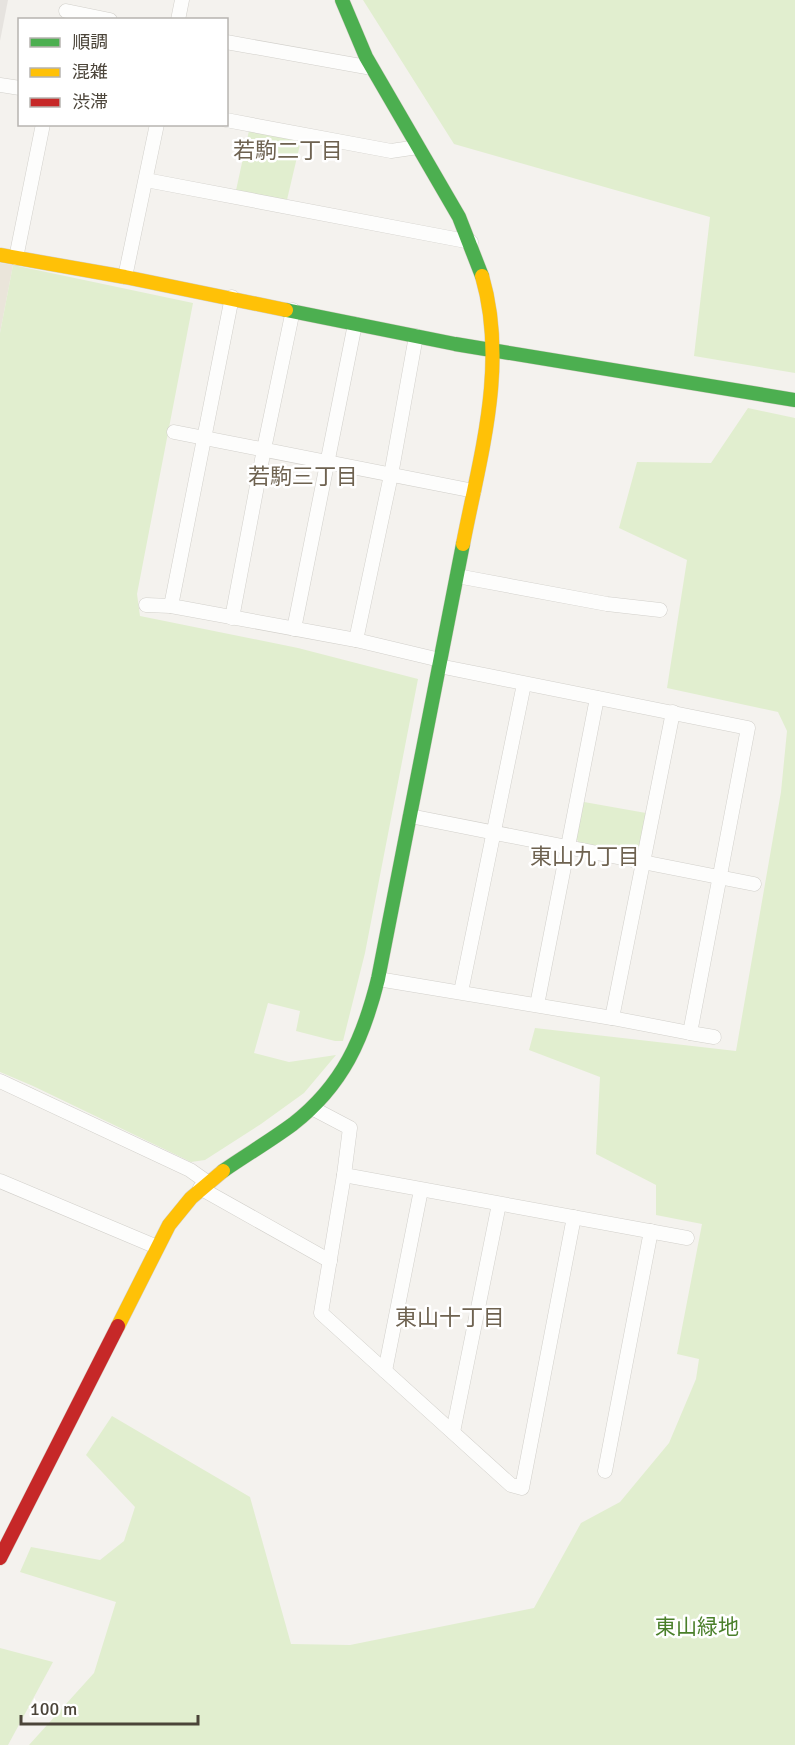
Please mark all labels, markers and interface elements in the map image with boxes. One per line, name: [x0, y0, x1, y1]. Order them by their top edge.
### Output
legend: [18, 18, 228, 126]
text: 順調: [72, 31, 108, 53]
text: 混雑: [72, 61, 108, 83]
text: 渋滞: [72, 91, 108, 113]
district label: 若駒二丁目: [233, 137, 343, 164]
district label: 若駒三丁目: [248, 463, 358, 490]
district label: 東山九丁目: [530, 843, 640, 870]
district label: 東山十丁目: [395, 1304, 505, 1331]
park label: 東山緑地: [655, 1614, 739, 1640]
scale bar: [21, 1688, 198, 1726]
text: 100 m: [30, 1698, 77, 1720]

